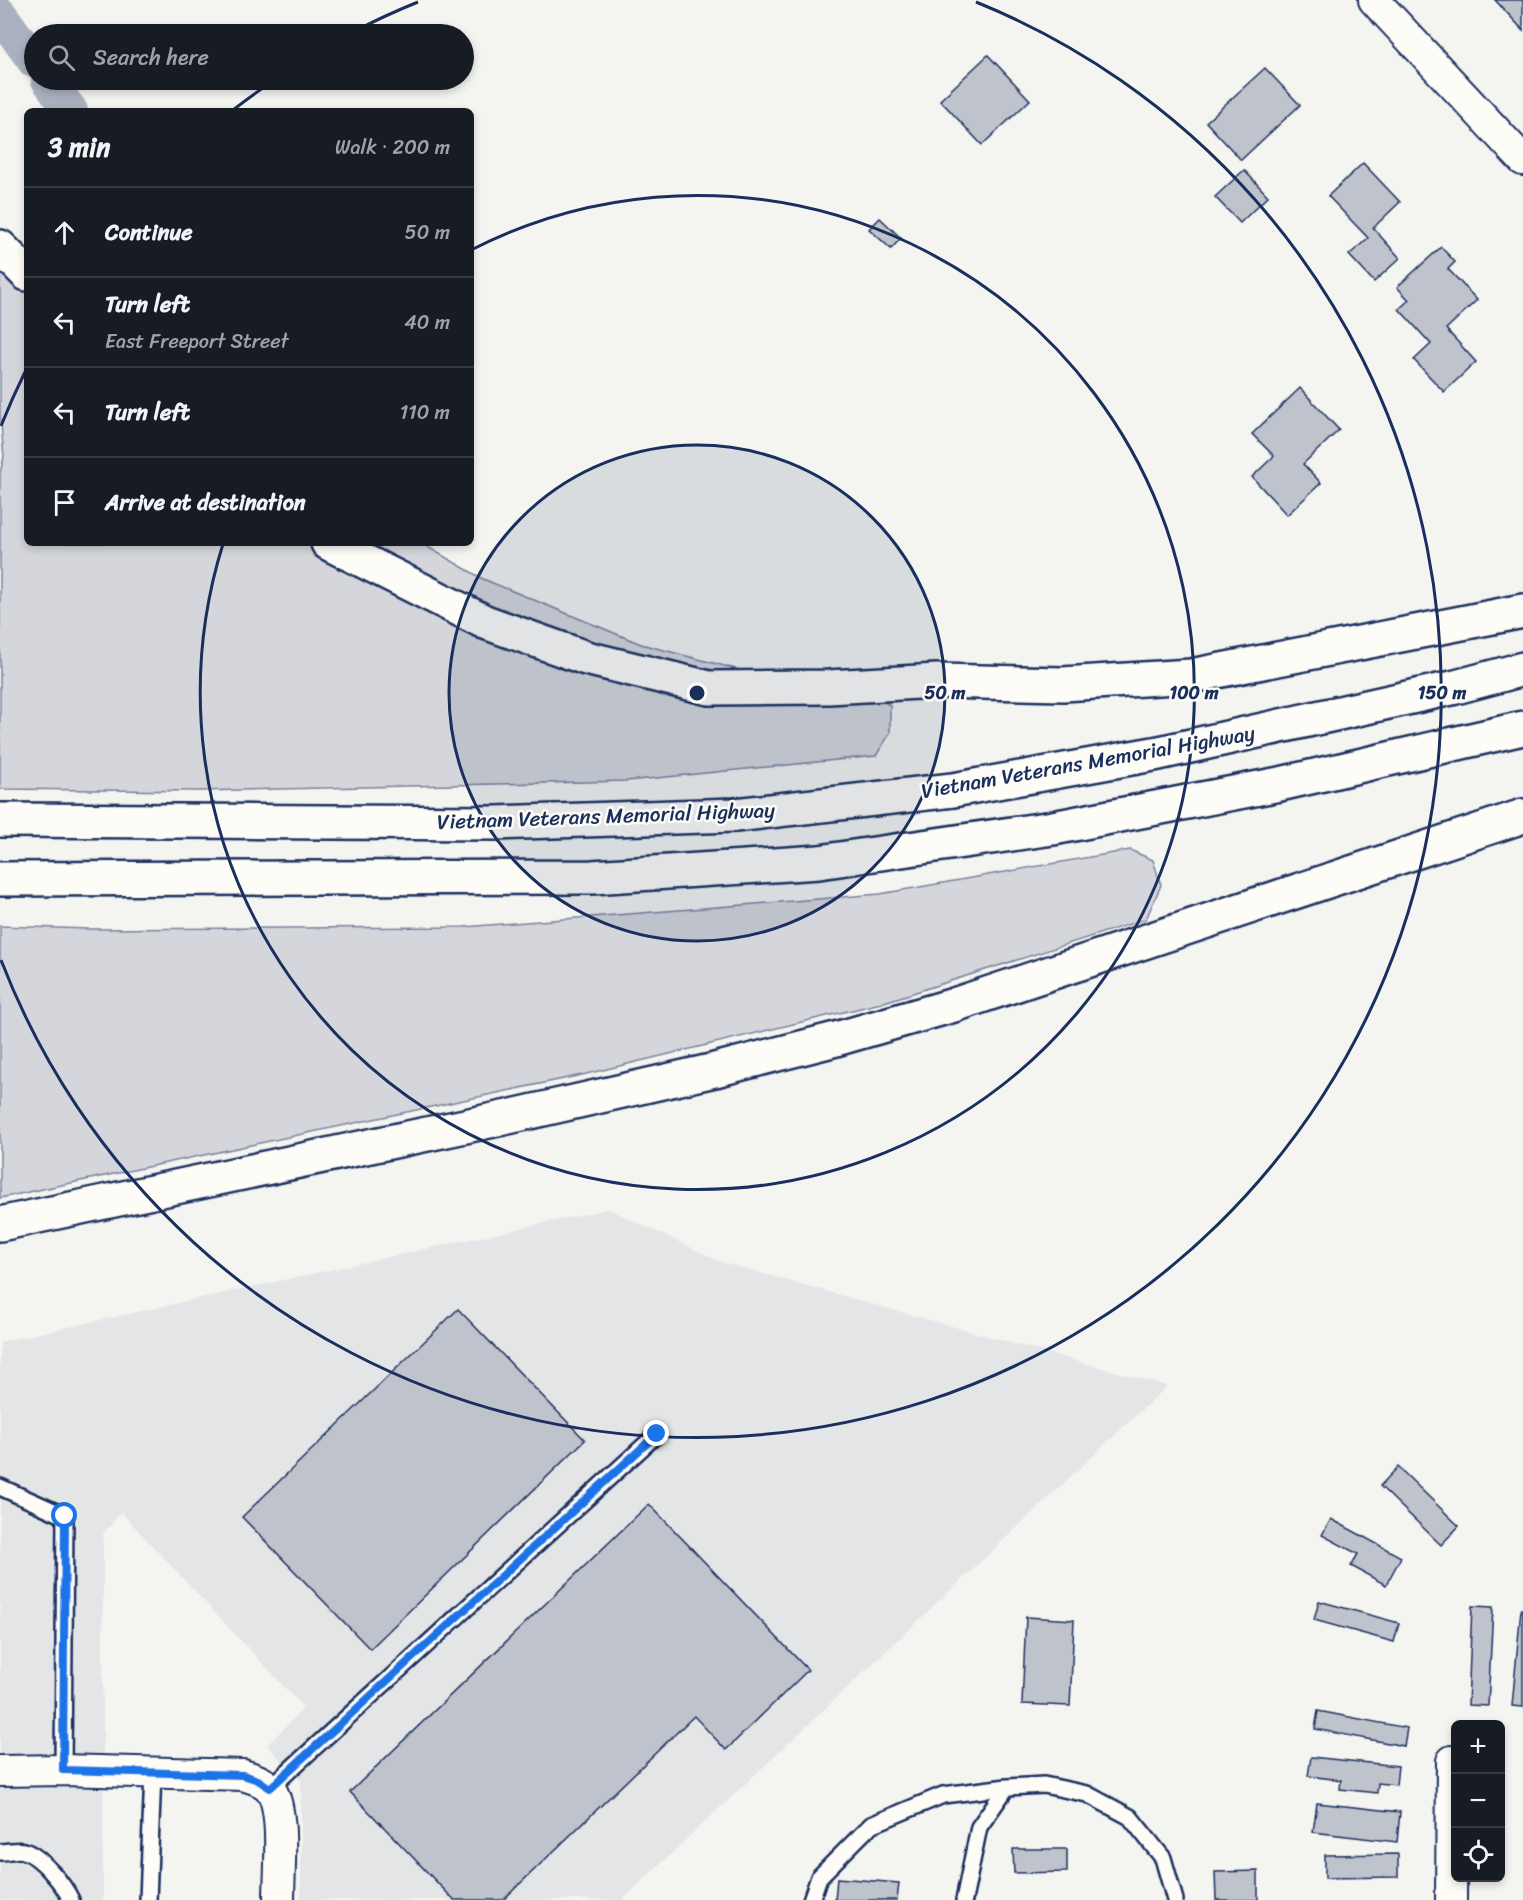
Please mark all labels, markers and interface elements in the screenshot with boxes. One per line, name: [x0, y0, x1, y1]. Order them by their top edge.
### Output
search box: [24, 24, 474, 90]
text: Search here: [93, 38, 209, 77]
icon: search: [45, 41, 78, 74]
text: 3 min: [48, 124, 110, 170]
text: Walk · 200 m: [335, 130, 450, 165]
text: Continue: [105, 213, 193, 252]
text: 50 m: [405, 215, 450, 250]
icon: ahead: [48, 216, 81, 249]
text: Turn left: [105, 285, 190, 324]
text: 40 m: [404, 305, 450, 340]
icon: left: [48, 306, 81, 339]
text: East Freeport Street: [105, 324, 289, 359]
text: Turn left: [105, 393, 190, 432]
text: 110 m: [400, 395, 450, 430]
icon: left: [48, 396, 81, 429]
text: Arrive at destination: [105, 483, 306, 522]
icon: arrive: [48, 486, 81, 519]
text: 50 m: [925, 677, 966, 709]
text: 100 m: [1170, 677, 1219, 709]
text: 150 m: [1418, 677, 1466, 709]
centre of rings: [687, 683, 707, 703]
street label: Vietnam Veterans Memorial Highway: [918, 714, 1258, 810]
street label: Vietnam Veterans Memorial Highway: [436, 791, 776, 841]
route end: [643, 1420, 669, 1446]
route start: [51, 1502, 77, 1528]
map controls: [1451, 1720, 1505, 1882]
button: +: [1451, 1720, 1505, 1774]
button: −: [1451, 1774, 1505, 1828]
button: locate: [1451, 1828, 1505, 1882]

